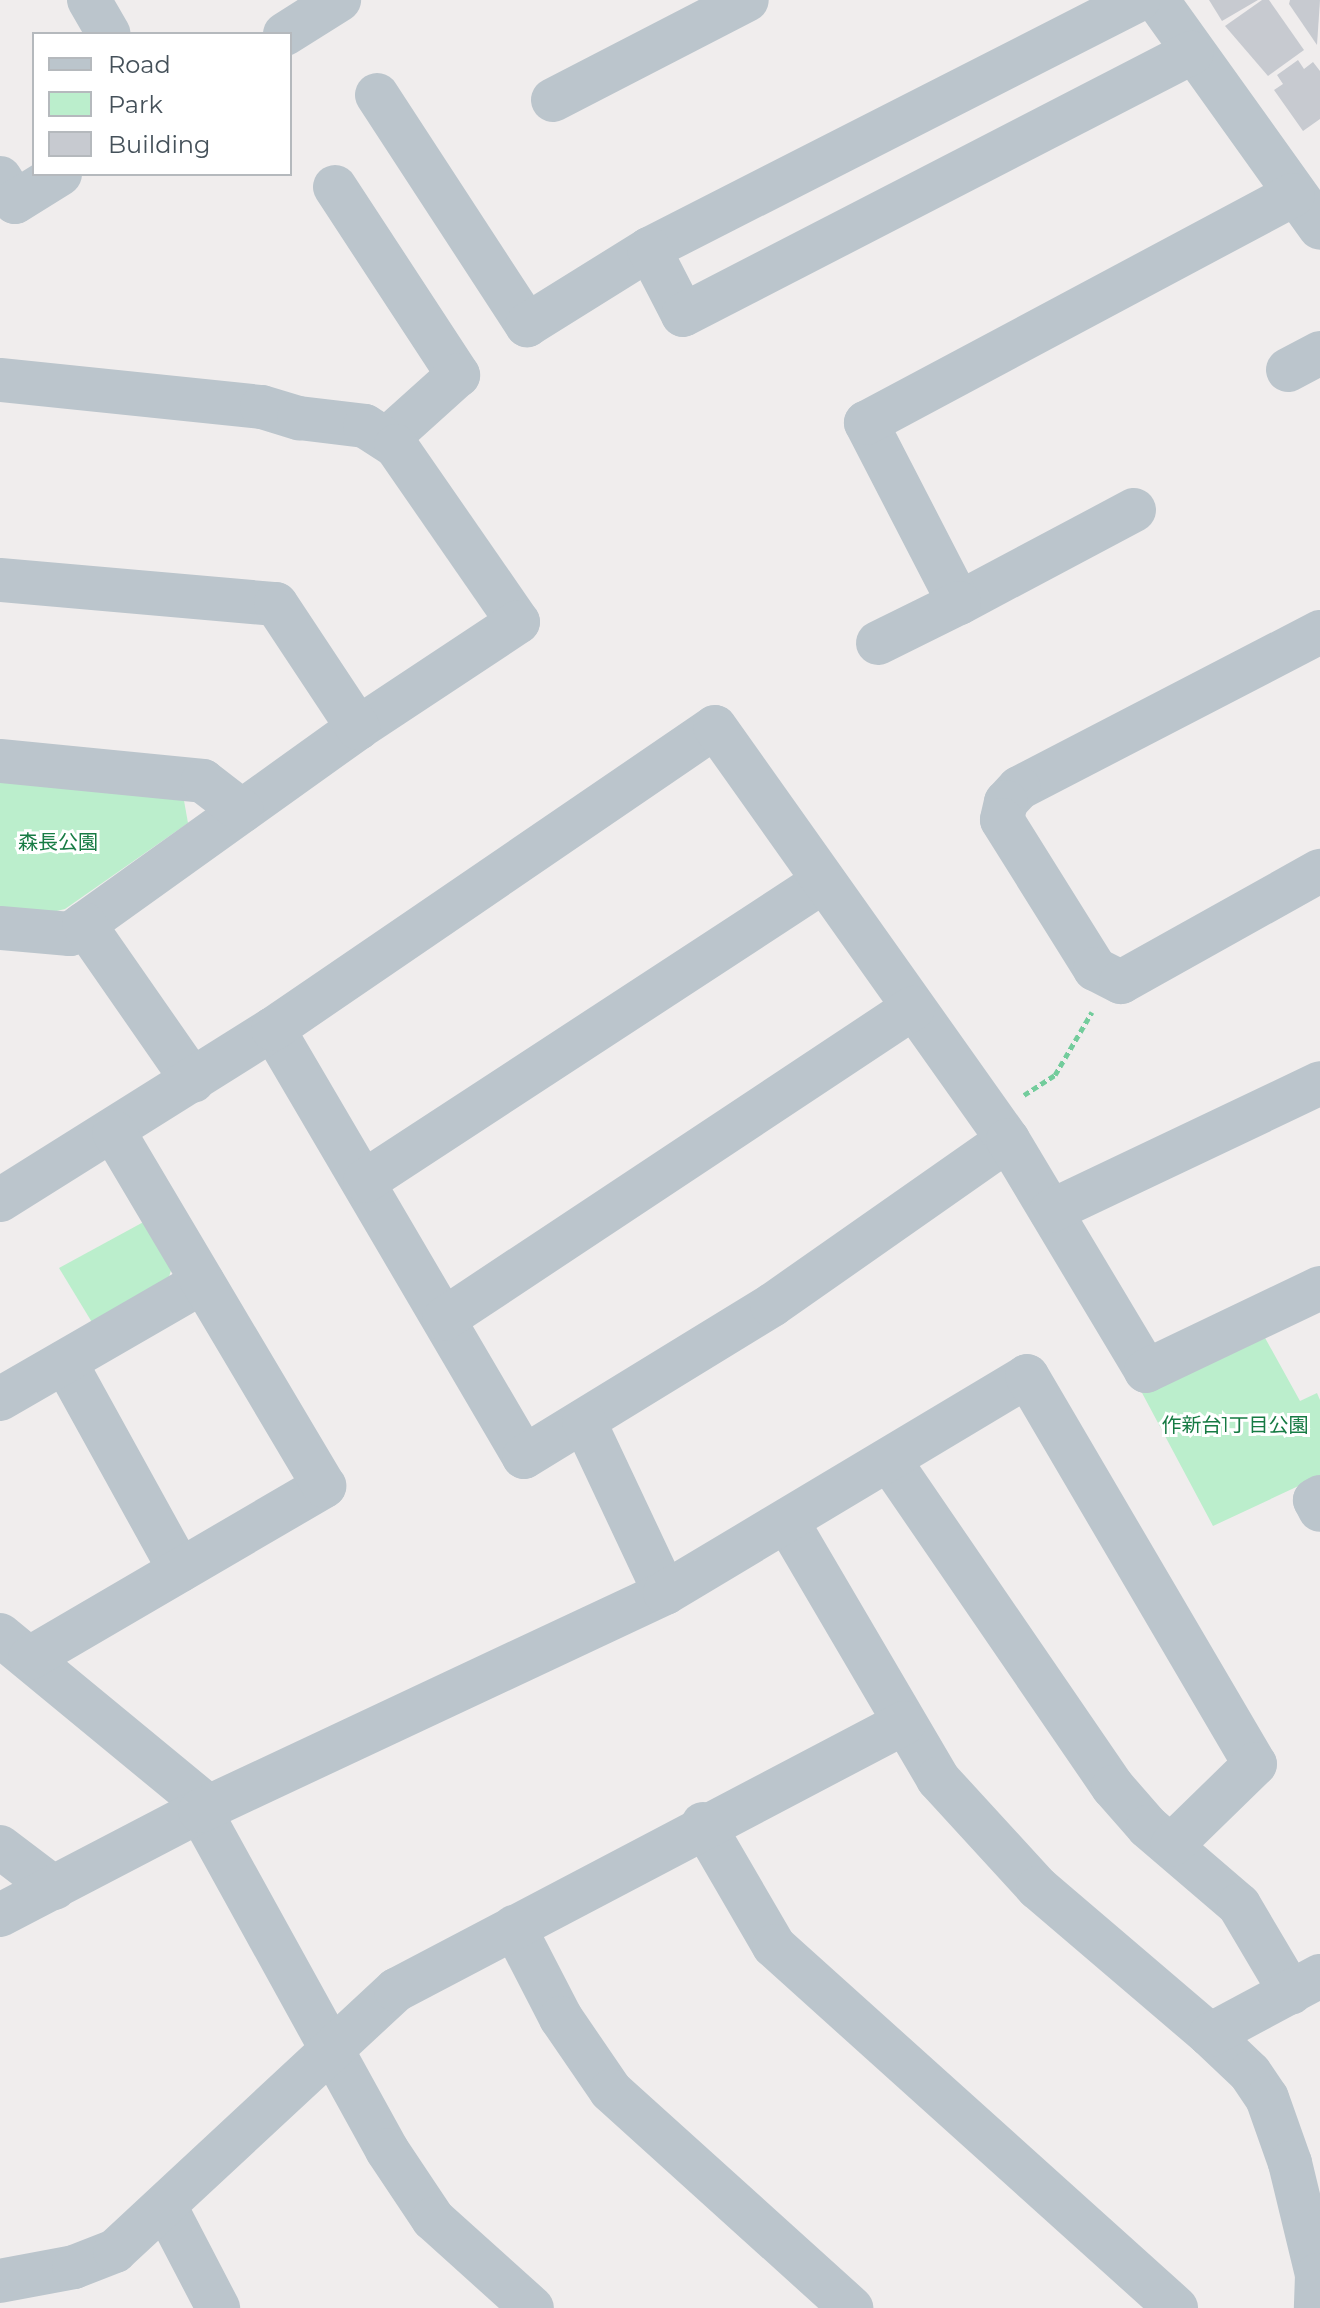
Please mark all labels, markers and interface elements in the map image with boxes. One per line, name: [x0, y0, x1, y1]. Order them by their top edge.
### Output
legend: [32, 32, 292, 176]
text: Road: [108, 50, 171, 79]
text: Park: [108, 90, 163, 119]
text: Building: [108, 130, 211, 159]
park label: 森長公園: [18, 830, 98, 854]
park label: 作新台1丁目公園: [1161, 1413, 1309, 1437]

